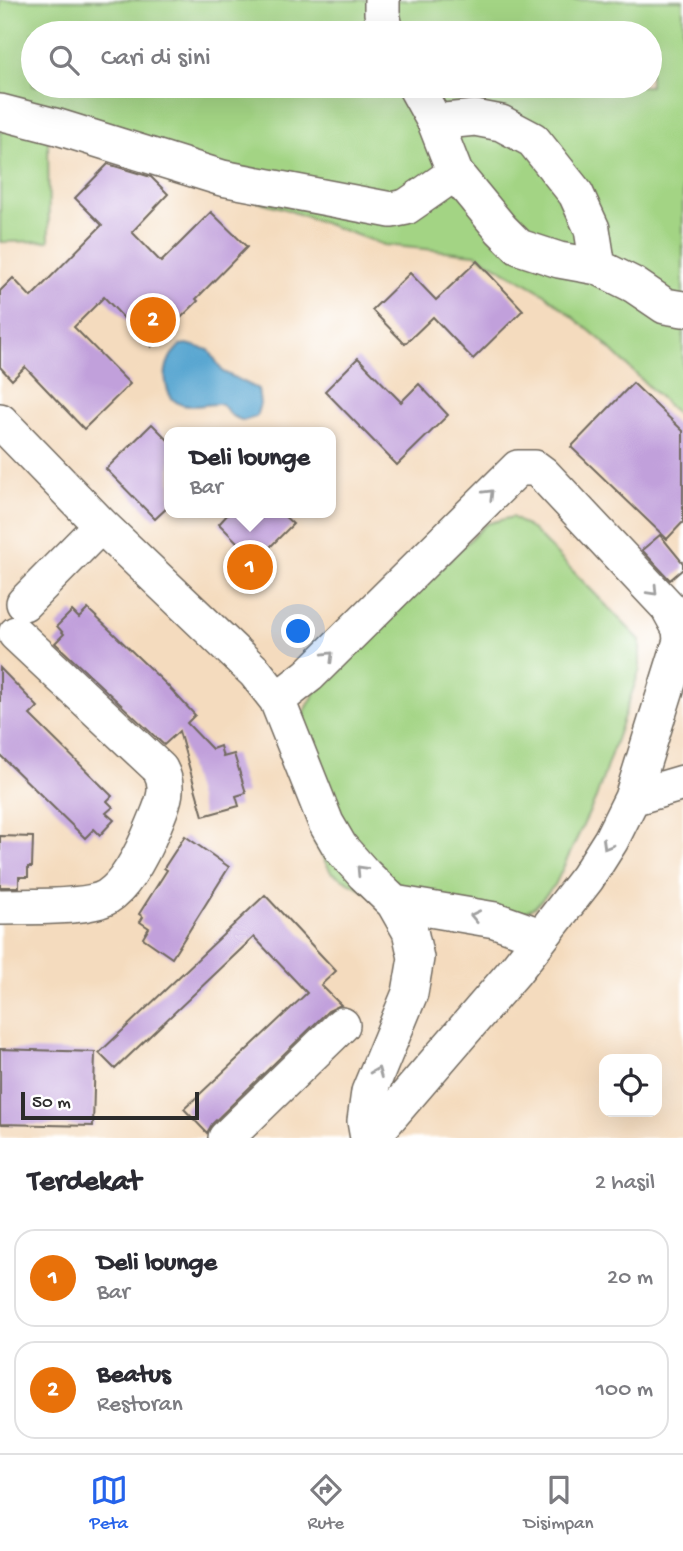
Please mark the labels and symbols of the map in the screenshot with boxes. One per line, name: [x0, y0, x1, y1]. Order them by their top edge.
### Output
pin: 2: [130, 294, 176, 346]
one-way arrow: [481, 490, 494, 503]
pin: 1: [227, 541, 273, 593]
one-way arrow: [645, 583, 657, 596]
your location: [281, 614, 315, 648]
one-way arrow: [320, 651, 333, 664]
one-way arrow: [602, 838, 615, 850]
one-way arrow: [356, 865, 369, 878]
one-way arrow: [469, 909, 481, 924]
one-way arrow: [369, 1067, 383, 1079]
scale bar: [21, 1089, 200, 1121]

